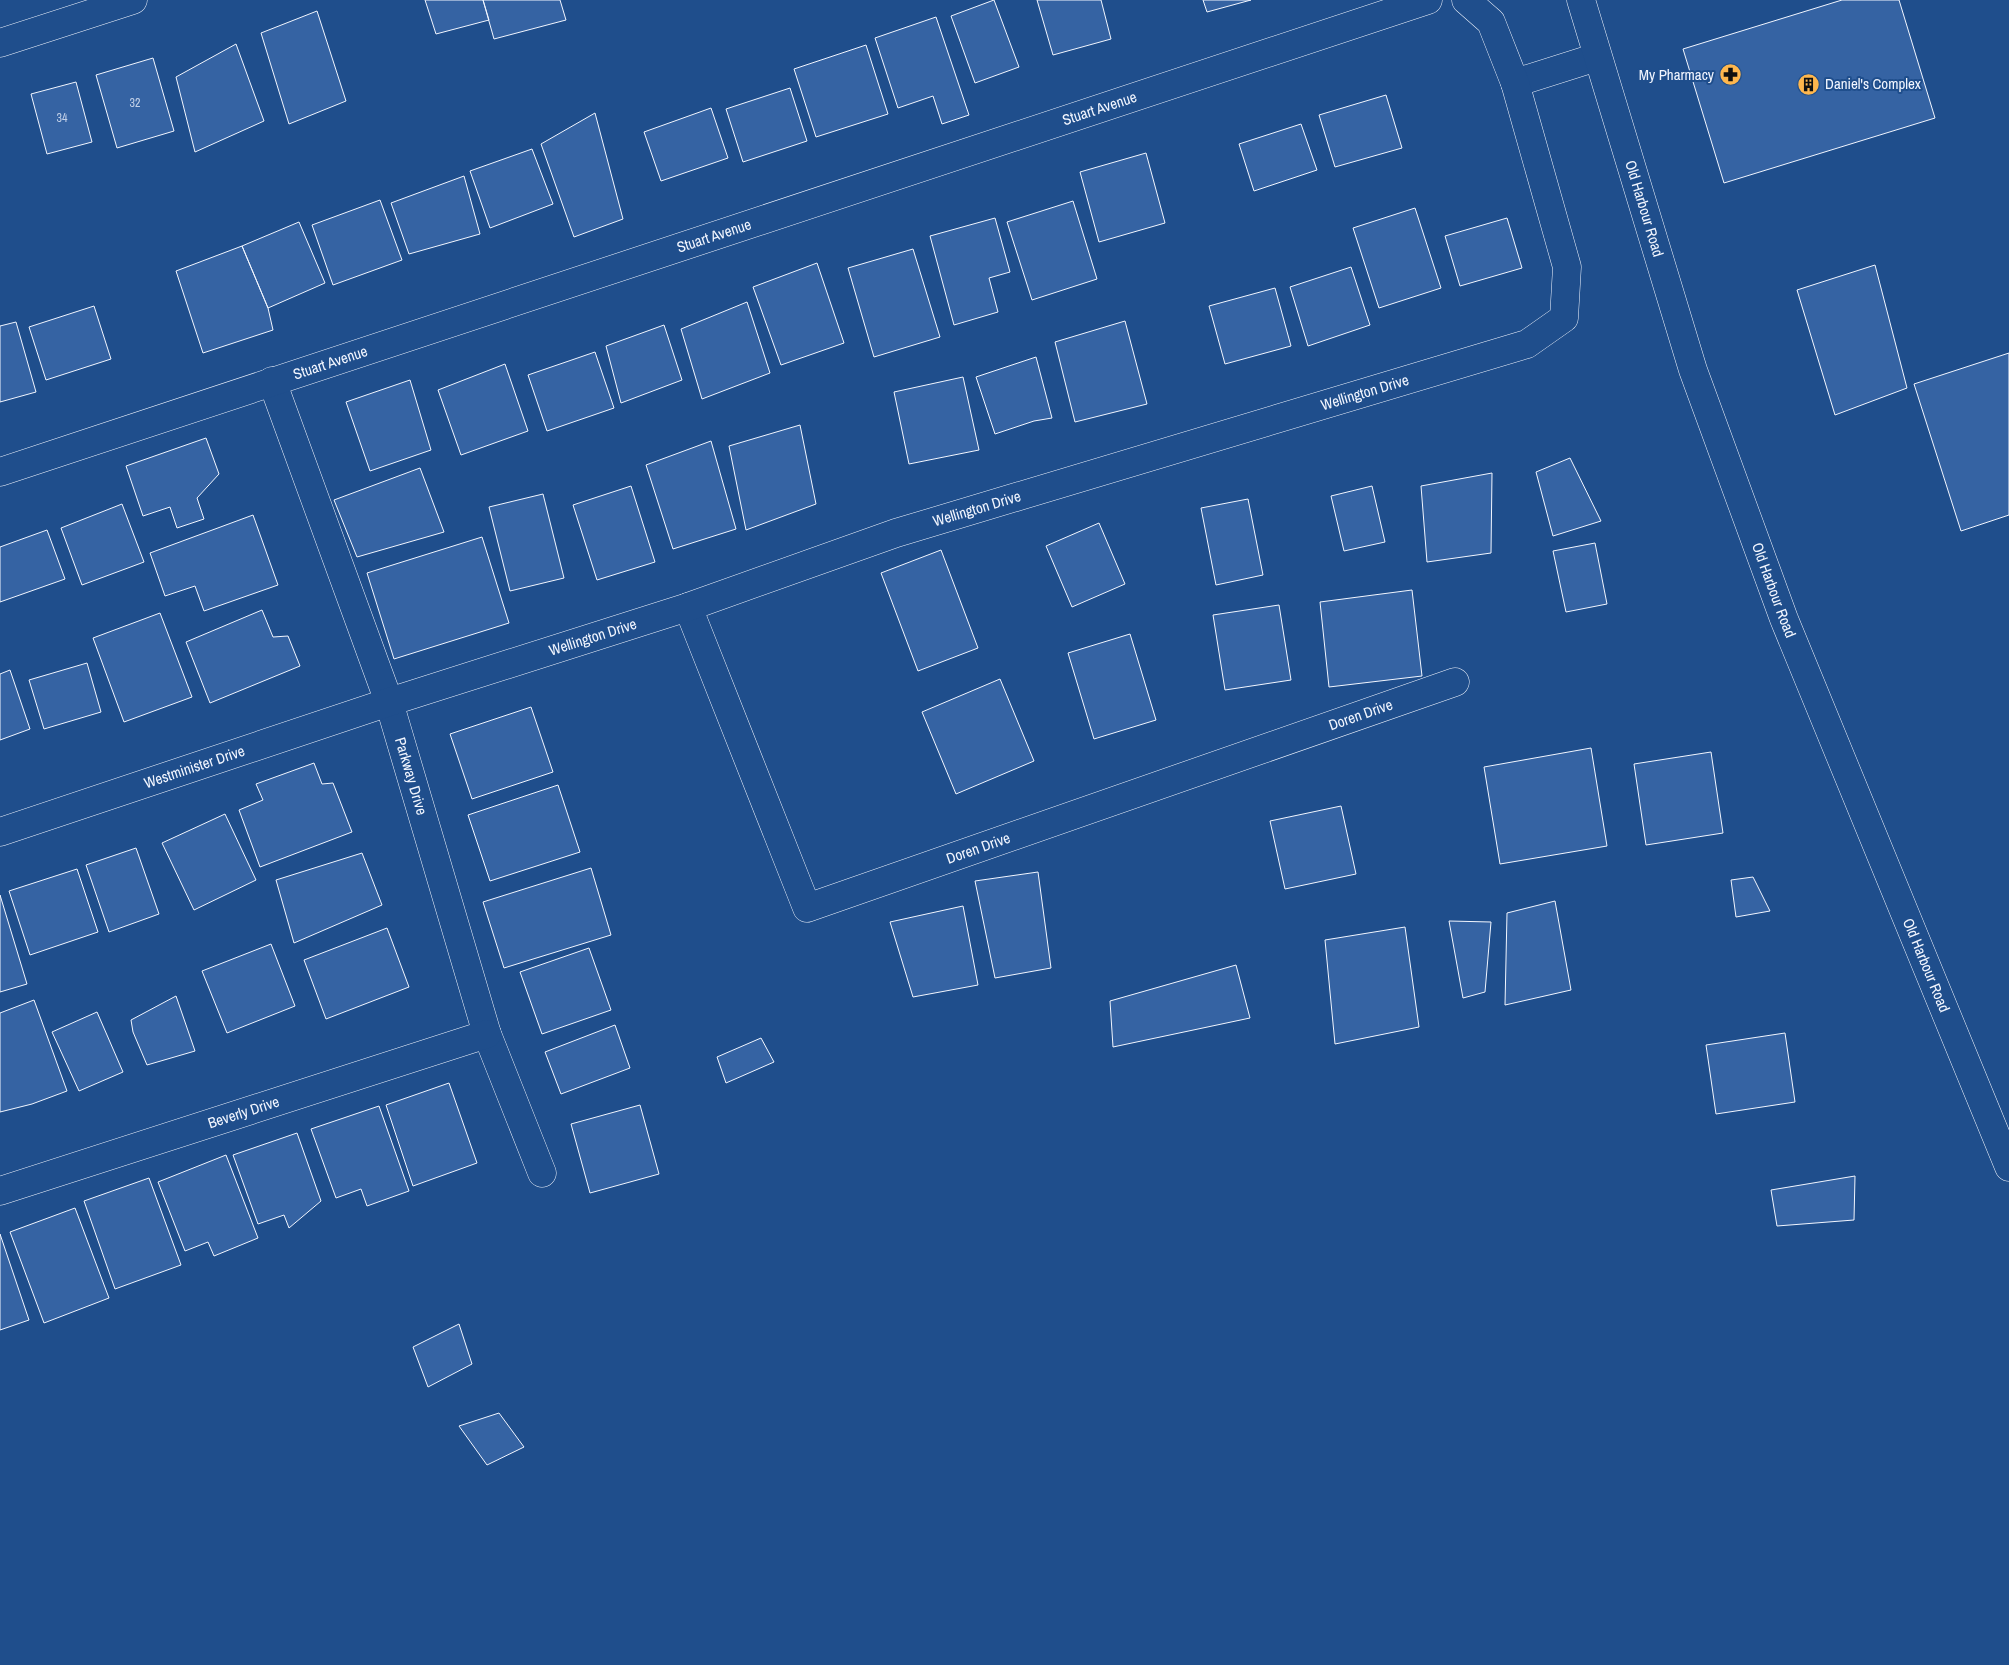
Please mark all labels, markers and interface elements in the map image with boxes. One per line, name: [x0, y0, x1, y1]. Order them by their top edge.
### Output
pharmacy icon: My Pharmacy: [1718, 63, 1742, 87]
place label: My Pharmacy: [1639, 64, 1715, 85]
building icon: Daniel's Complex: [1797, 72, 1821, 96]
place label: Daniel's Complex: [1825, 73, 1922, 94]
street label: Stuart Avenue: [1059, 86, 1139, 130]
house number: 32: [130, 95, 140, 111]
house number: 34: [57, 110, 68, 126]
street label: Old Harbour Road: [1620, 158, 1669, 259]
street label: Stuart Avenue: [674, 213, 754, 258]
street label: Stuart Avenue: [290, 340, 370, 384]
street label: Wellington Drive: [1318, 369, 1411, 415]
street label: Wellington Drive: [930, 485, 1023, 531]
street label: Old Harbour Road: [1747, 539, 1801, 641]
street label: Wellington Drive: [546, 613, 639, 661]
street label: Doren Drive: [1326, 694, 1395, 735]
street label: Parkway Drive: [390, 735, 433, 818]
street label: Westminister Drive: [141, 740, 248, 793]
street label: Doren Drive: [943, 827, 1013, 869]
street label: Old Harbour Road: [1898, 915, 1955, 1015]
street label: Beverly Drive: [205, 1091, 282, 1133]

